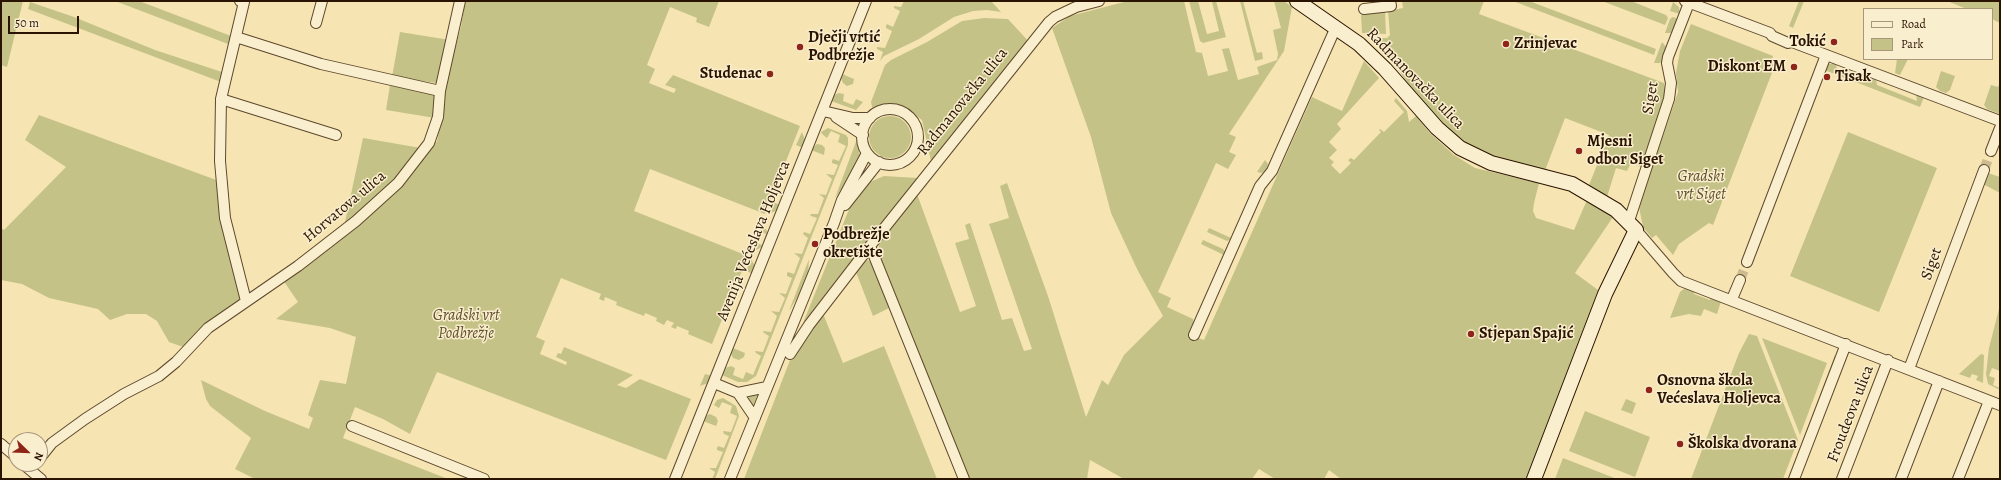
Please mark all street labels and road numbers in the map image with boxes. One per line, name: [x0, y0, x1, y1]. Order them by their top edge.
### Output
street label: Radmanovačka ulica: [1362, 24, 1468, 134]
street label: Radmanovačka ulica: [914, 44, 1012, 160]
street label: Siget: [1639, 80, 1663, 116]
street label: Avenija Većeslava Holjevca: [713, 158, 795, 324]
street label: Horvatova ulica: [300, 167, 390, 247]
street label: Siget: [1917, 245, 1947, 283]
street label: Froudeova ulica: [1824, 363, 1878, 465]

